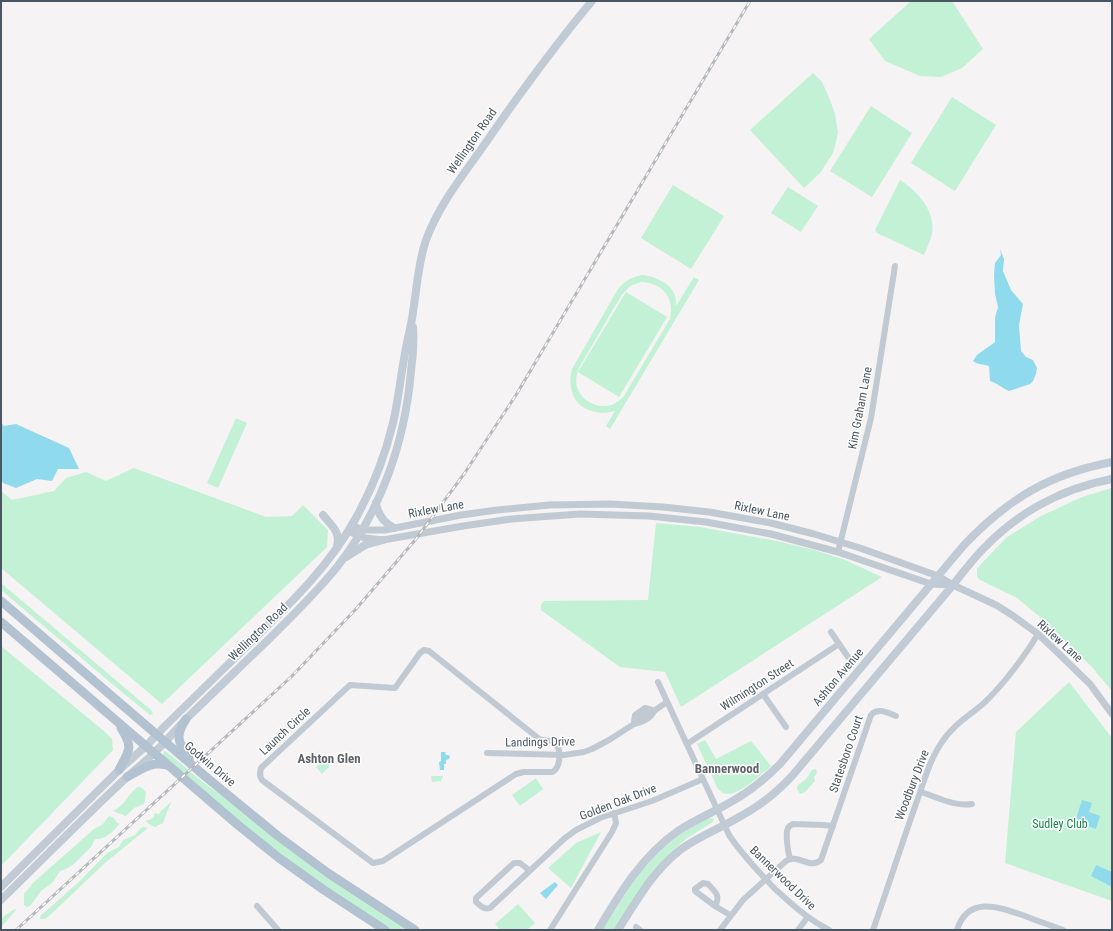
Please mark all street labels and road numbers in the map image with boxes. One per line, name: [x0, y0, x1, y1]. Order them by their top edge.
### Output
street label: Wellington Road: [444, 106, 500, 176]
street label: Kim Graham Lane: [845, 365, 875, 450]
street label: Rixlew Lane: [407, 497, 465, 521]
street label: Rixlew Lane: [733, 498, 791, 524]
street label: Wellington Road: [226, 600, 290, 664]
street label: Rixlew Lane: [1034, 617, 1086, 665]
street label: Ashton Avenue: [810, 645, 866, 709]
street label: Wilmington Street: [718, 656, 797, 714]
street label: Launch Circle: [257, 704, 314, 758]
street label: Statesboro Court: [826, 713, 866, 794]
street label: Landings Drive: [505, 734, 575, 750]
street label: Godwin Drive: [182, 739, 239, 790]
street label: Woodbury Drive: [892, 748, 932, 822]
street label: Golden Oak Drive: [578, 781, 659, 823]
street label: Bannerwood Drive: [747, 843, 819, 913]

